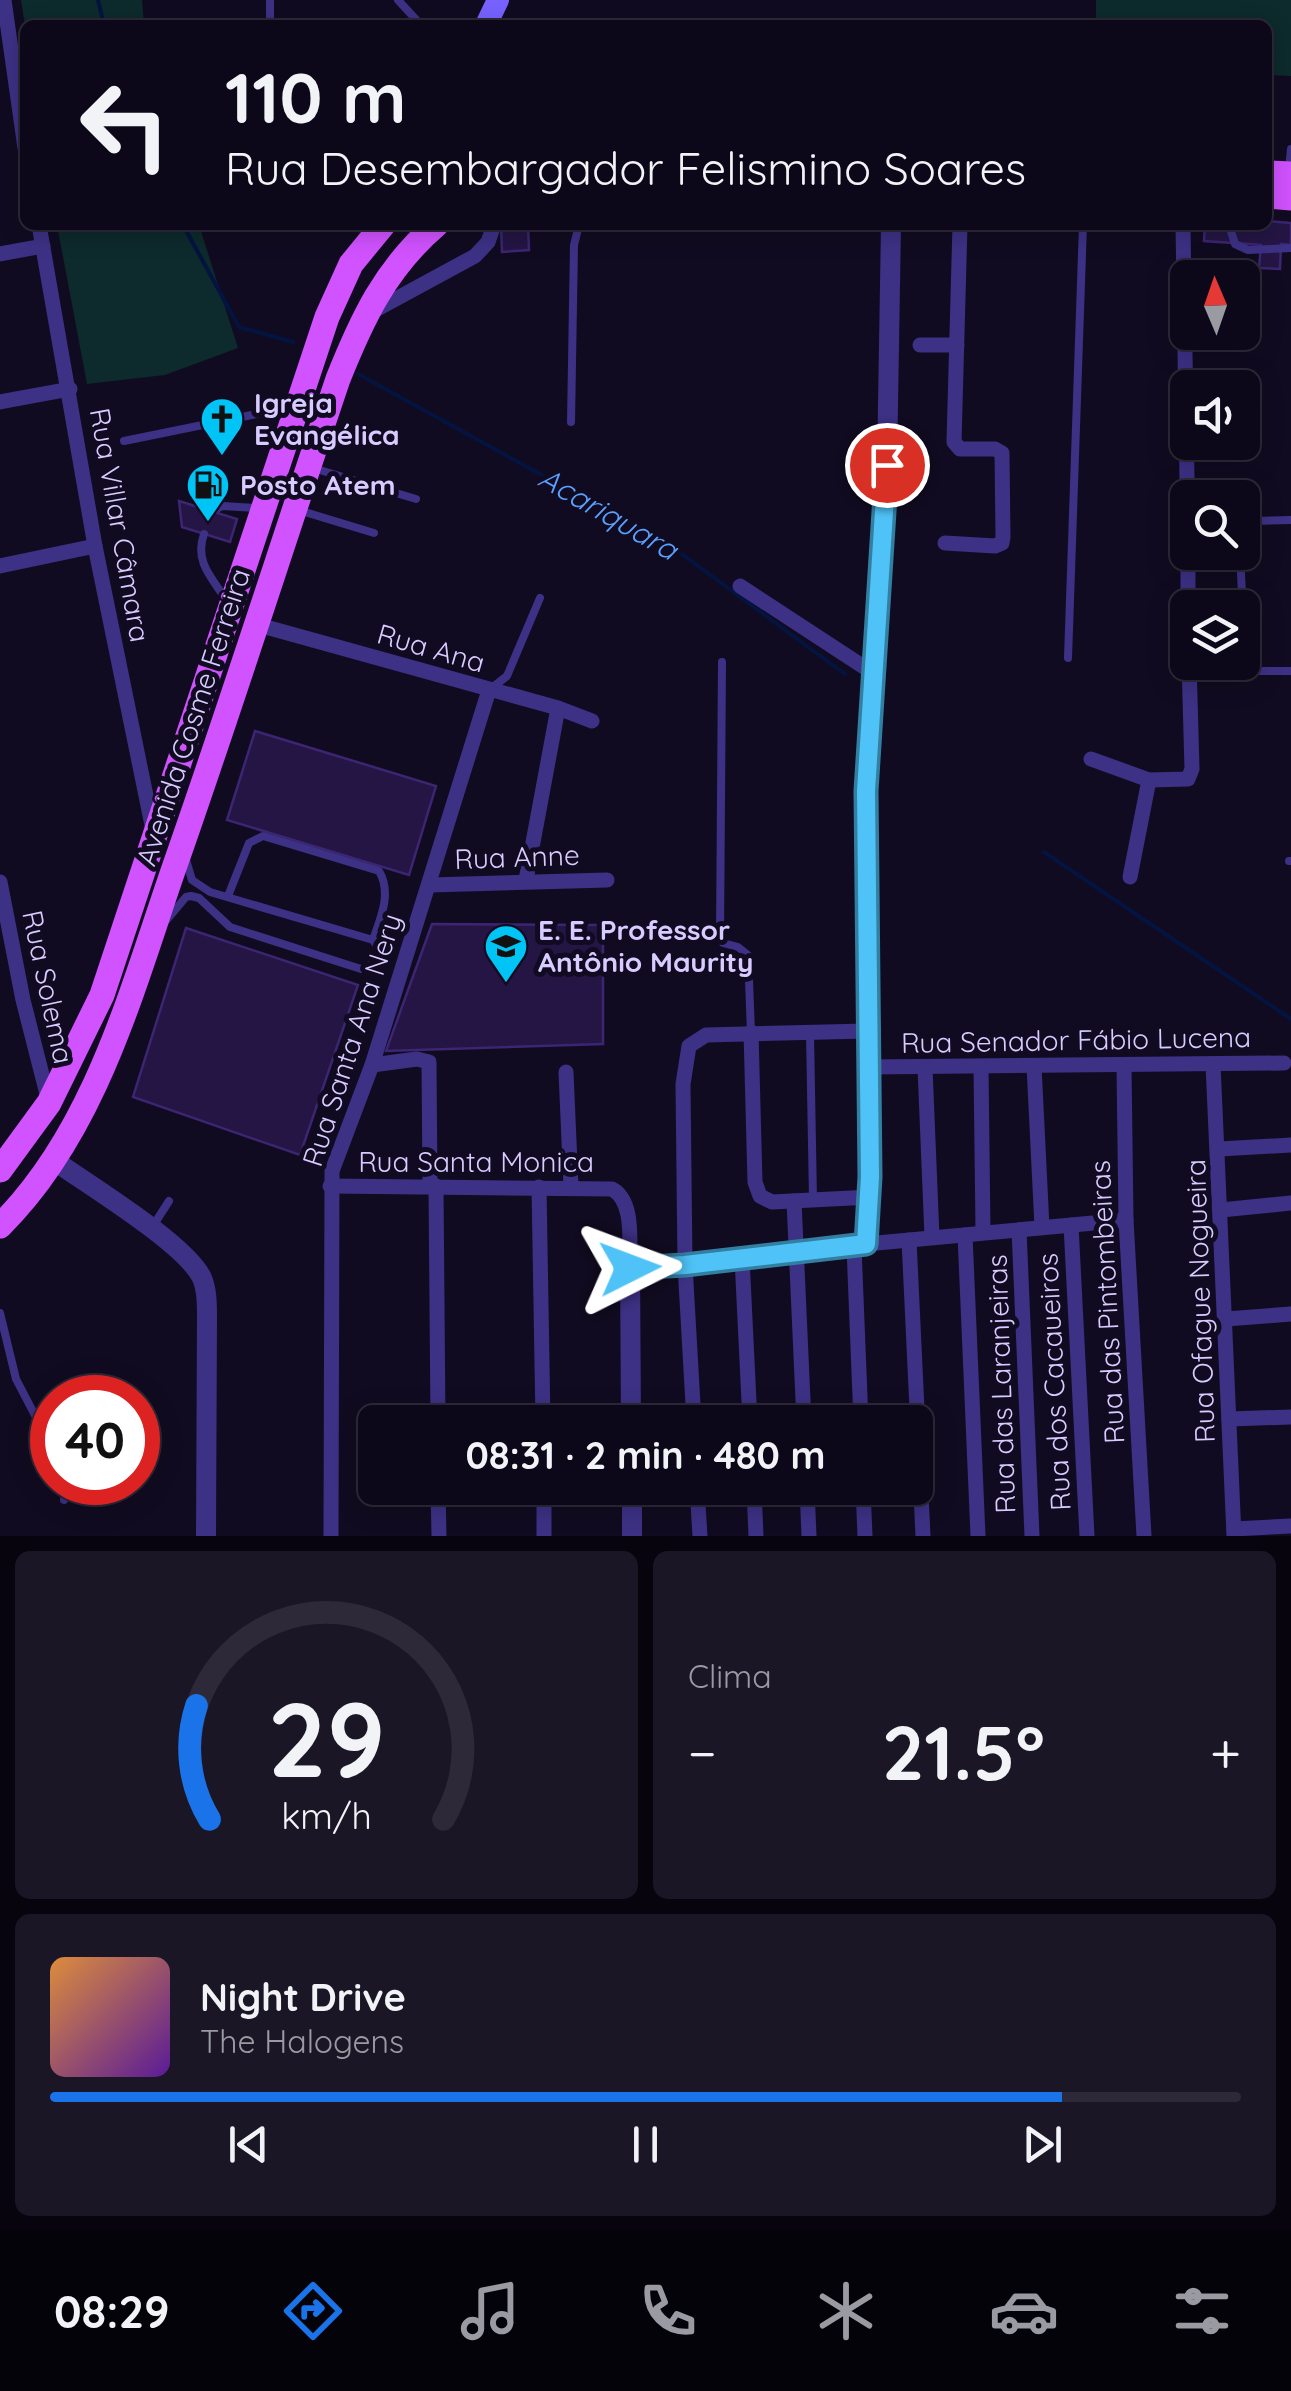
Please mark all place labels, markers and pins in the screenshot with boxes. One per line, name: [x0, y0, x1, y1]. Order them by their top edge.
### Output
place label: Igreja Evangélica: [254, 385, 400, 452]
church icon: Igreja Evangélica: [199, 396, 245, 457]
pin: [845, 423, 930, 508]
fuel station icon: Posto Atem: [185, 462, 231, 523]
place label: Posto Atem: [240, 467, 396, 502]
place label: E. E. Professor Antônio Maurity: [538, 912, 753, 979]
school or university icon: E. E. Professor Antônio Maurity: [483, 923, 529, 984]

